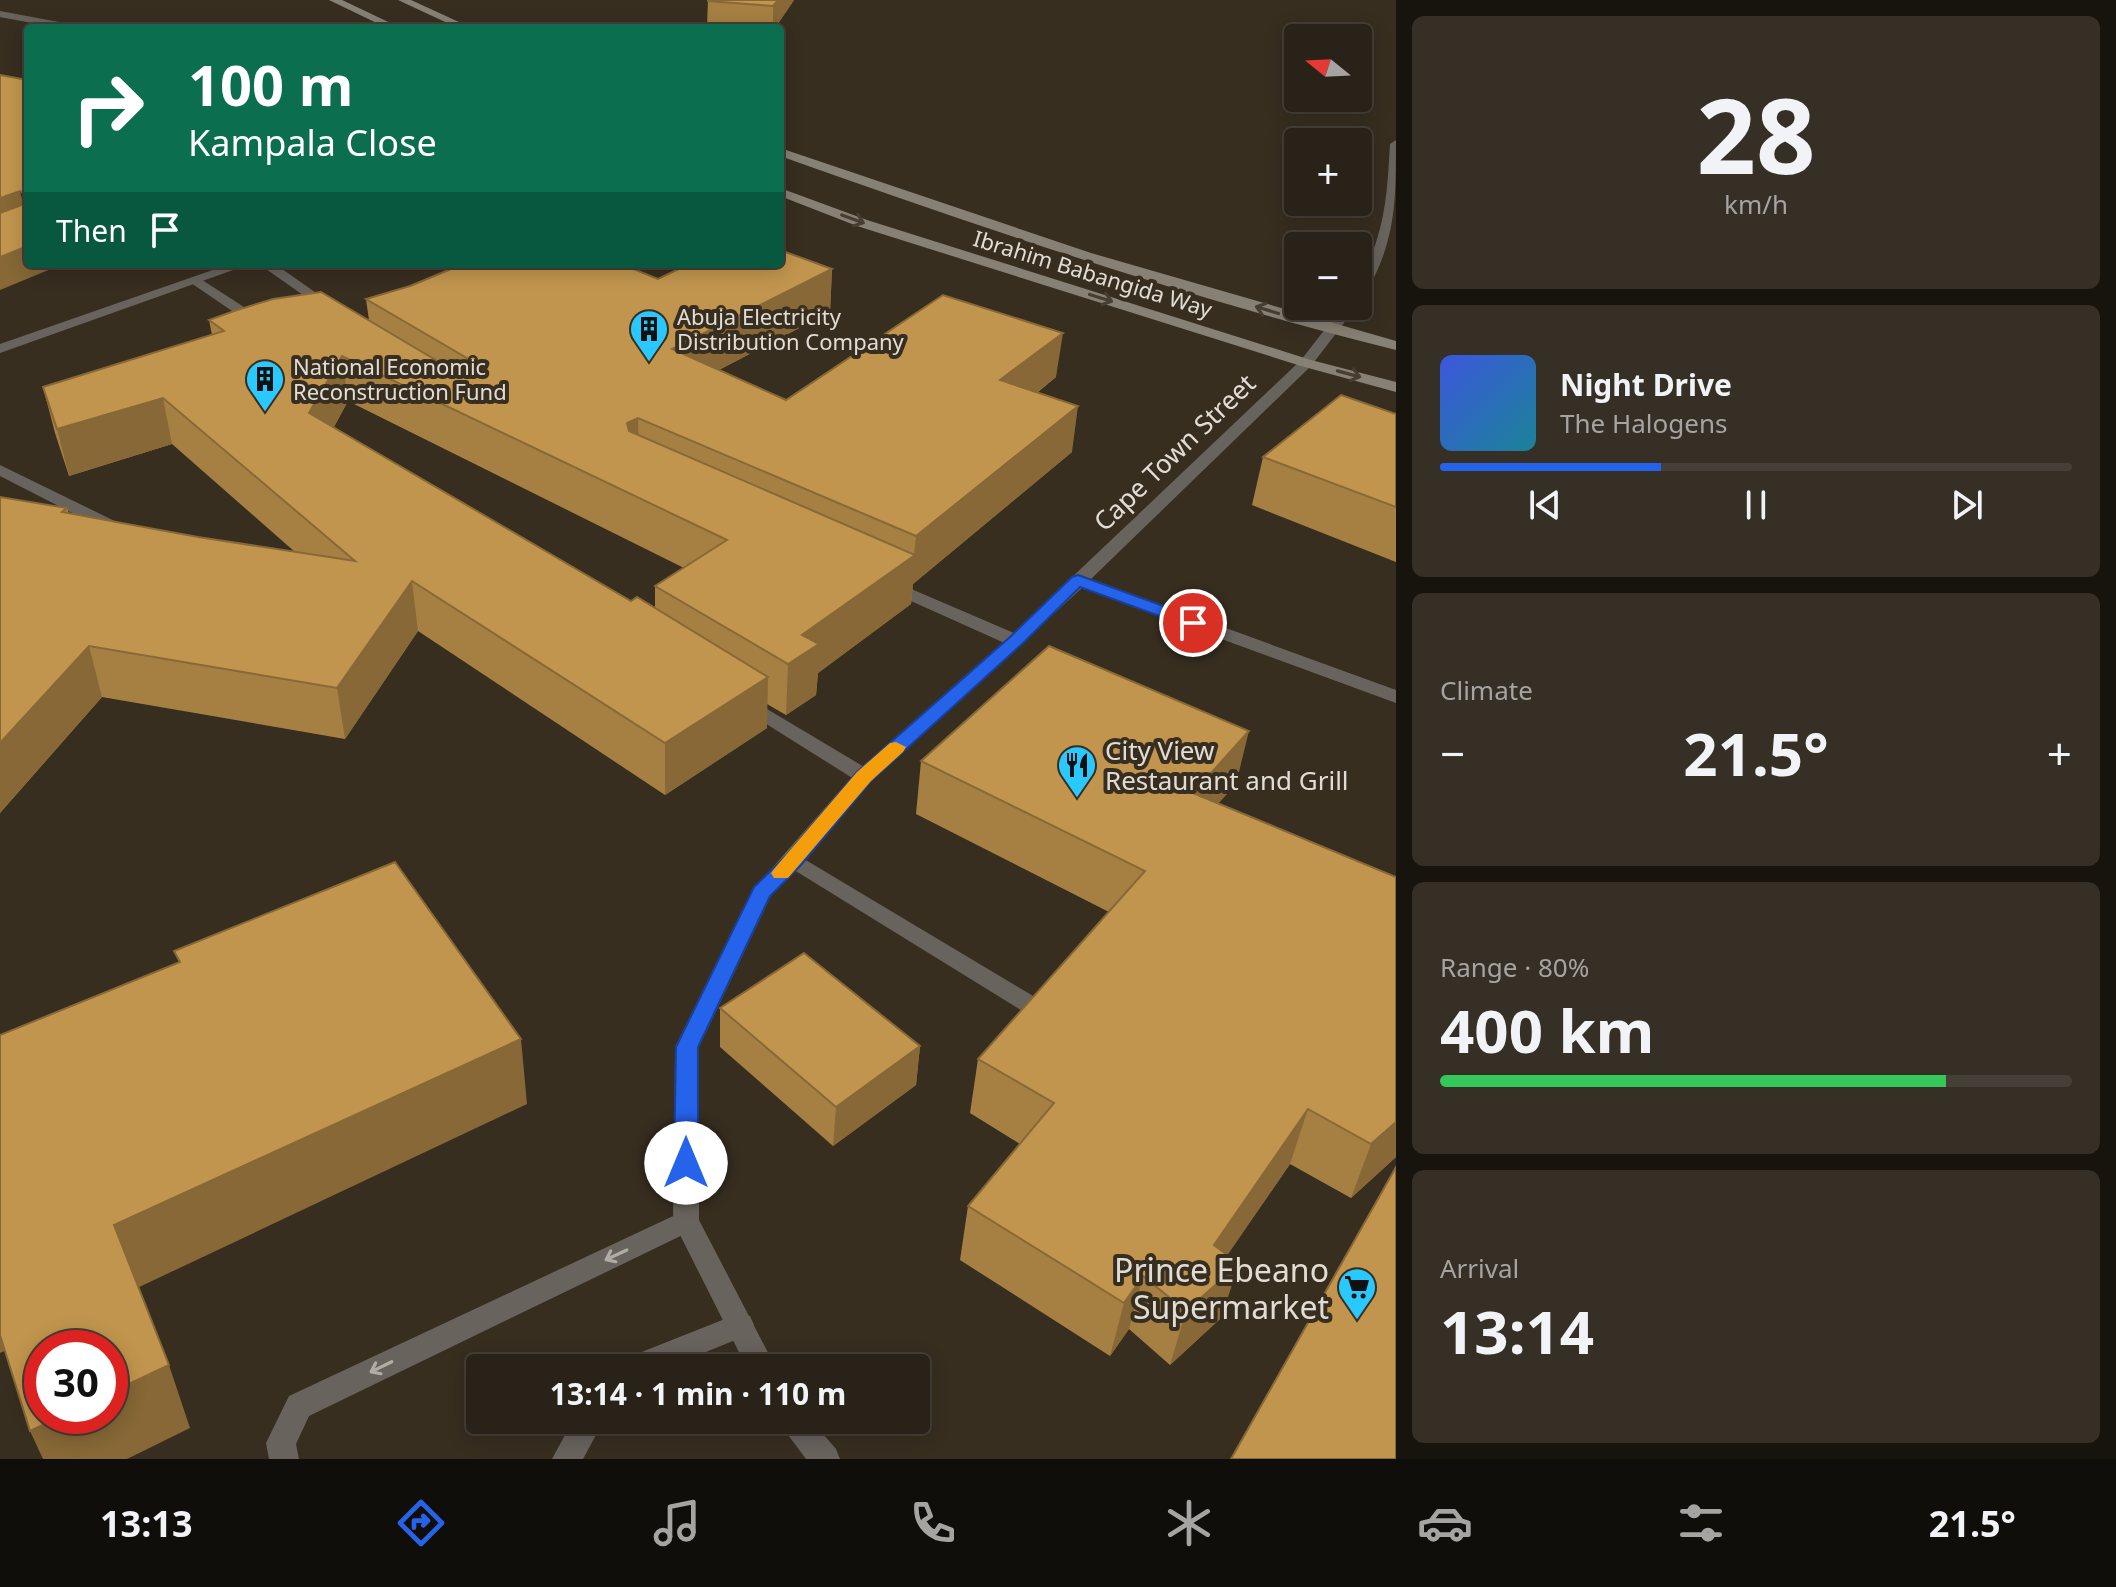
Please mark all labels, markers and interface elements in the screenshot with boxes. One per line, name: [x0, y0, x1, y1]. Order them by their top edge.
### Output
north arrow: [1284, 24, 1372, 112]
map controls: [1284, 24, 1372, 320]
text: 100 m: [188, 46, 353, 122]
icon: right: [56, 56, 160, 160]
text: 28: [1697, 63, 1815, 204]
text: Kampala Close: [188, 118, 437, 167]
button: +: [1284, 128, 1372, 216]
text: km/h: [1724, 186, 1788, 222]
icon: arrive: [143, 208, 187, 252]
text: Then: [56, 210, 127, 251]
one-way arrow: [840, 213, 865, 227]
street label: Ibrahim Babangida Way: [970, 222, 1217, 324]
button: −: [1284, 232, 1372, 320]
one-way arrow: [1087, 291, 1113, 306]
place label: Abuja Electricity Distribution Company: [677, 301, 905, 356]
one-way arrow: [1255, 302, 1280, 316]
building icon: Abuja Electricity Distribution Company: [628, 308, 670, 363]
place label: National Economic Reconstruction Fund: [293, 351, 507, 406]
building icon: National Economic Reconstruction Fund: [244, 358, 286, 413]
text: Night Drive: [1560, 364, 1732, 405]
street label: Cape Town Street: [1085, 365, 1263, 539]
one-way arrow: [1336, 368, 1362, 383]
text: The Halogens: [1560, 405, 1727, 441]
icon: previous: [1523, 483, 1567, 527]
icon: pause: [1734, 483, 1778, 527]
icon: next: [1945, 483, 1989, 527]
pin: [1159, 589, 1227, 657]
icon: arrive: [1171, 601, 1215, 645]
text: Climate: [1440, 672, 1533, 708]
text: 21.5°: [1683, 712, 1829, 794]
text: −: [1440, 723, 1465, 783]
text: +: [2047, 723, 2072, 783]
place label: City View Restaurant and Grill: [1105, 732, 1349, 798]
restaurant icon: City View Restaurant and Grill: [1056, 744, 1098, 799]
text: Range · 80%: [1440, 949, 1589, 985]
text: 400 km: [1440, 989, 1654, 1071]
position arrow: [644, 1121, 728, 1205]
one-way arrow: [604, 1248, 628, 1263]
place label: Prince Ebeano Supermarket: [1114, 1248, 1329, 1328]
text: Arrival: [1440, 1250, 1519, 1286]
supermarket icon: Prince Ebeano Supermarket: [1336, 1266, 1378, 1321]
text: 13:14: [1440, 1290, 1594, 1372]
speed limit sign: 30: [24, 1330, 128, 1434]
one-way arrow: [370, 1360, 394, 1376]
text: 13:14 · 1 min · 110 m: [550, 1373, 846, 1414]
icon: directions: [393, 1495, 449, 1551]
icon: music: [649, 1495, 705, 1551]
icon: phone: [905, 1495, 961, 1551]
icon: climate: [1161, 1495, 1217, 1551]
icon: car: [1417, 1495, 1473, 1551]
icon: filters: [1673, 1495, 1729, 1551]
text: 13:13: [100, 1499, 193, 1548]
text: 21.5°: [1929, 1499, 2016, 1548]

